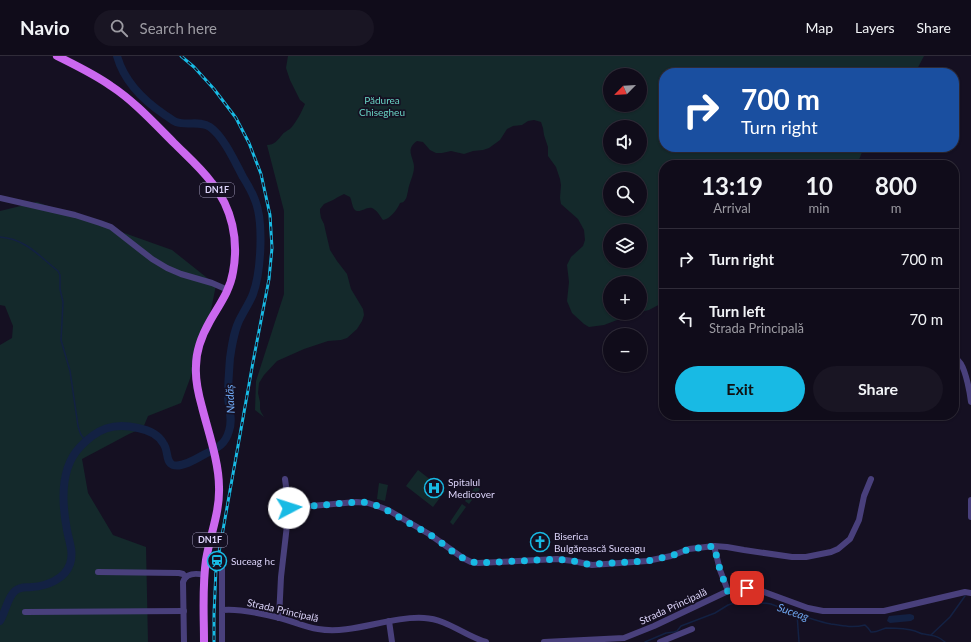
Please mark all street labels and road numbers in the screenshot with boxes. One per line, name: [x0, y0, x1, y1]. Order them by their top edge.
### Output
road number: DN1F: [200, 183, 234, 197]
road number: DN1F: [193, 533, 227, 547]
street label: Strada Principală: [637, 585, 709, 627]
street label: Strada Principală: [246, 596, 320, 624]

